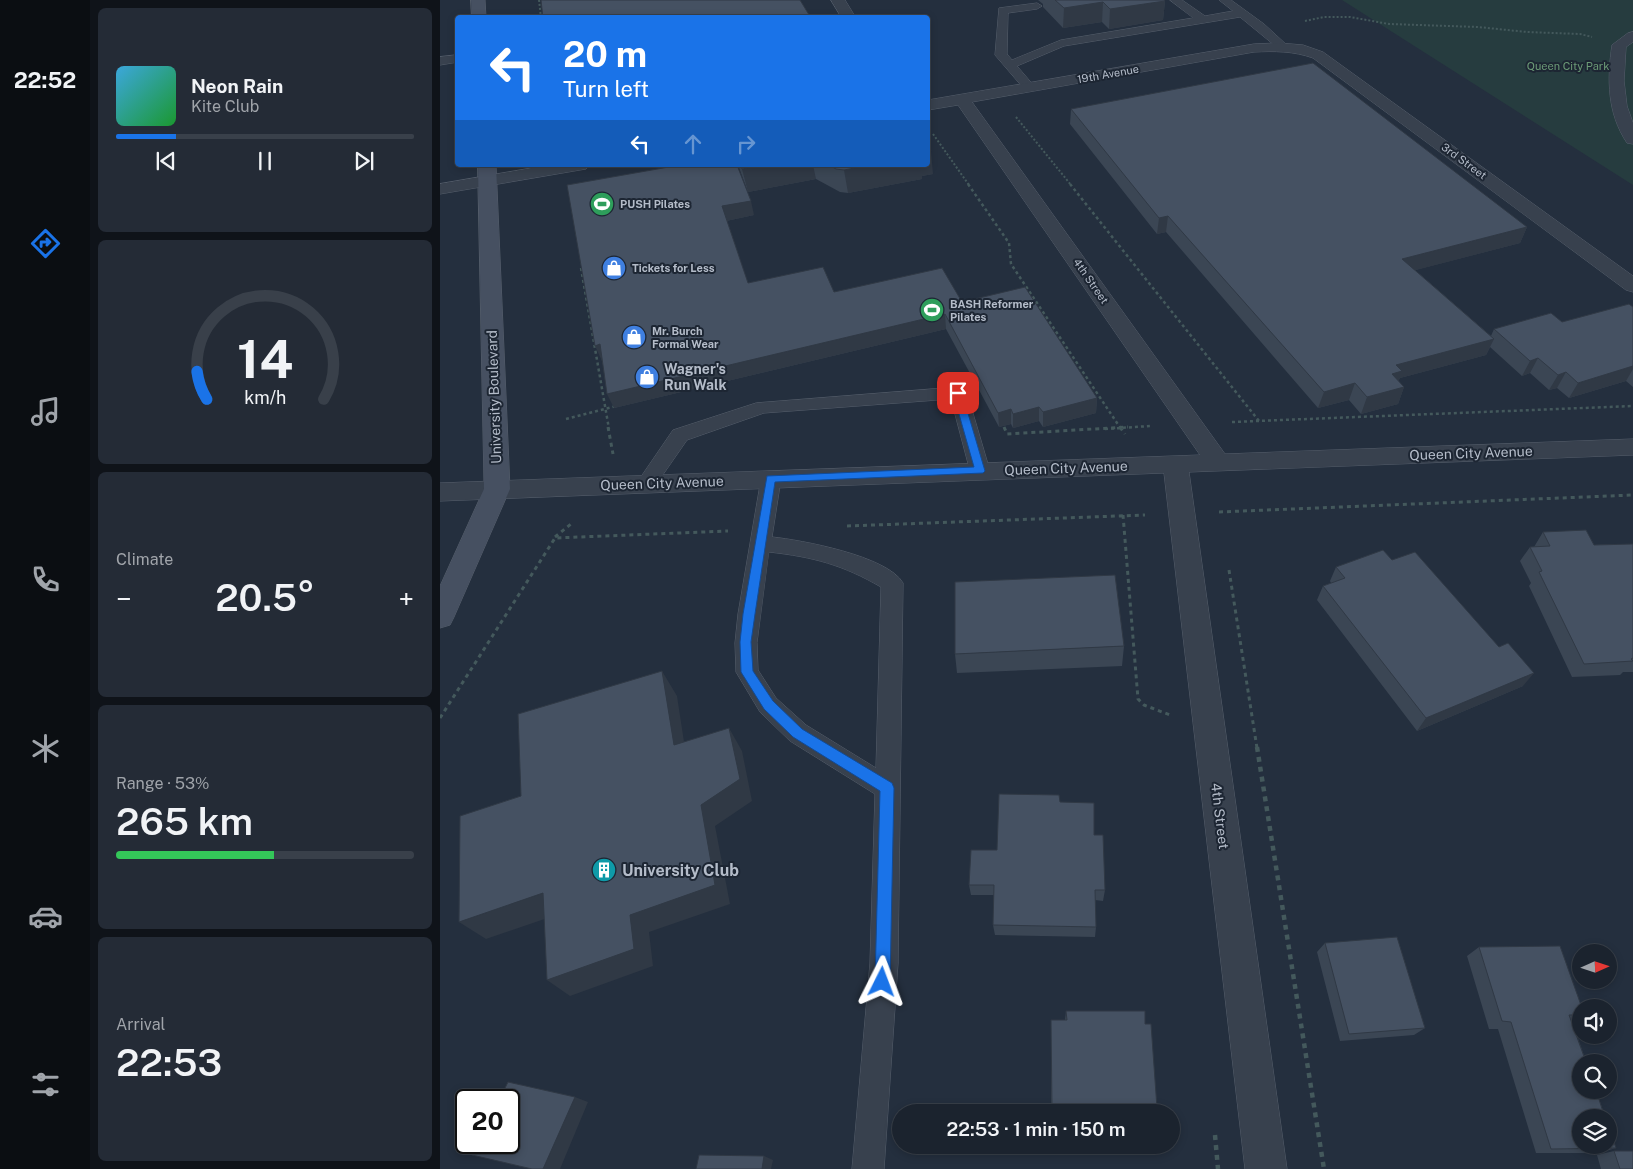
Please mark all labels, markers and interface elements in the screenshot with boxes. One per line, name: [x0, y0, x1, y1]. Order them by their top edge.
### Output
text: 20 m: [563, 34, 647, 75]
icon: left: [480, 35, 545, 100]
park label: Queen City Park: [1527, 60, 1609, 72]
street label: 19th Avenue: [1076, 63, 1140, 85]
text: 22:52: [14, 67, 76, 93]
text: Neon Rain: [191, 75, 283, 97]
text: Turn left: [563, 76, 649, 102]
text: Kite Club: [191, 97, 259, 116]
icon: left: [626, 130, 654, 158]
icon: ahead: [679, 130, 707, 158]
icon: right: [732, 130, 760, 158]
street label: 3rd Street: [1439, 141, 1489, 181]
icon: previous: [152, 147, 180, 175]
icon: pause: [251, 147, 279, 175]
icon: next: [350, 147, 378, 175]
sports icon: PUSH Pilates: [589, 191, 615, 217]
place label: PUSH Pilates: [620, 198, 690, 210]
icon: directions: [28, 226, 63, 261]
shop icon: Tickets for Less: [601, 255, 627, 281]
street label: 4th Street: [1071, 256, 1111, 306]
place label: Tickets for Less: [632, 262, 715, 274]
sports icon: BASH Reformer Pilates: [919, 297, 945, 323]
place label: BASH Reformer Pilates: [950, 298, 1034, 323]
shop icon: Mr. Burch Formal Wear: [621, 324, 647, 350]
place label: Mr. Burch Formal Wear: [652, 325, 719, 350]
text: 14: [237, 329, 293, 390]
street label: University Boulevard: [484, 330, 504, 464]
place label: Wagner's Run Walk: [664, 361, 727, 393]
shop icon: Wagner's Run Walk: [634, 364, 660, 390]
pin: [937, 372, 979, 414]
icon: arrive: [944, 379, 972, 407]
text: km/h: [244, 387, 286, 408]
icon: music: [28, 394, 63, 429]
street label: Queen City Avenue: [1409, 443, 1533, 463]
street label: Queen City Avenue: [1004, 458, 1128, 478]
street label: Queen City Avenue: [600, 473, 724, 493]
text: Climate: [116, 550, 173, 569]
icon: phone: [28, 562, 63, 597]
text: 20.5°: [215, 575, 315, 620]
text: −: [116, 582, 132, 615]
text: +: [398, 582, 414, 615]
icon: climate: [28, 731, 63, 766]
text: Range · 53%: [116, 774, 210, 793]
street label: 4th Street: [1208, 782, 1232, 850]
text: 265 km: [116, 799, 253, 844]
building icon: University Club: [591, 857, 617, 883]
place label: University Club: [622, 861, 739, 880]
icon: car: [28, 899, 63, 934]
north arrow: [1572, 944, 1618, 989]
map controls: [1572, 944, 1617, 1154]
position arrow: [855, 955, 907, 1007]
button: sound: [1572, 999, 1617, 1044]
text: Arrival: [116, 1015, 165, 1034]
text: 22:53: [116, 1040, 222, 1085]
button: search: [1572, 1054, 1617, 1099]
icon: filters: [28, 1067, 63, 1102]
speed limit sign: 20: [455, 1089, 520, 1154]
button: layers: [1572, 1109, 1617, 1154]
text: 22:53 · 1 min · 150 m: [947, 1118, 1125, 1140]

